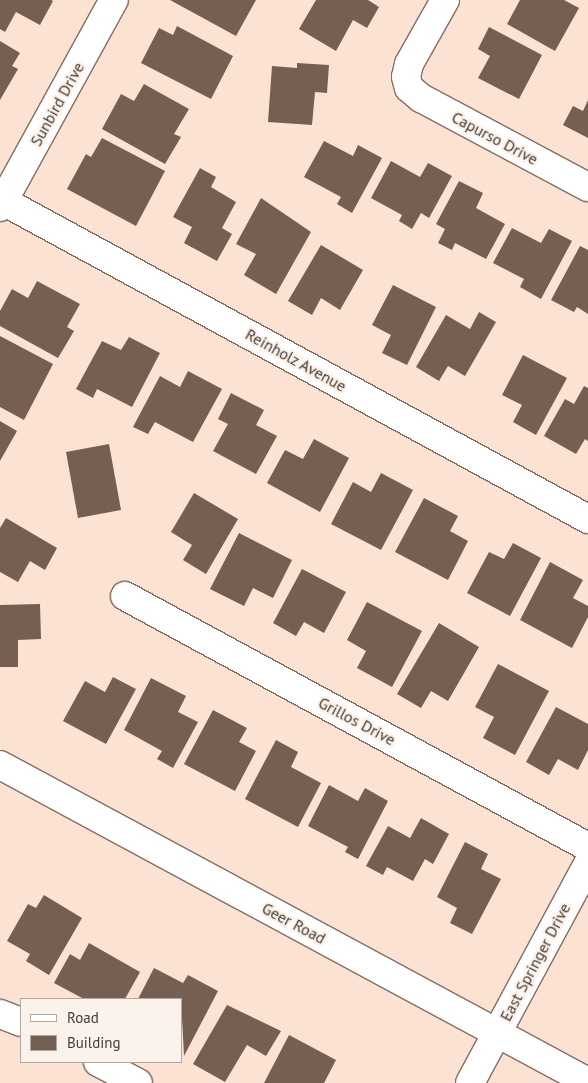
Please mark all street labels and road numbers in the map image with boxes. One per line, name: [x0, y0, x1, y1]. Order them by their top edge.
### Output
street label: Sunbird Drive: [26, 59, 88, 149]
street label: Capurso Drive: [449, 107, 541, 169]
street label: Reinholz Avenue: [242, 324, 350, 396]
street label: Grillos Drive: [315, 693, 399, 749]
street label: Geer Road: [259, 898, 329, 948]
street label: East Springer Drive: [496, 900, 574, 1024]

